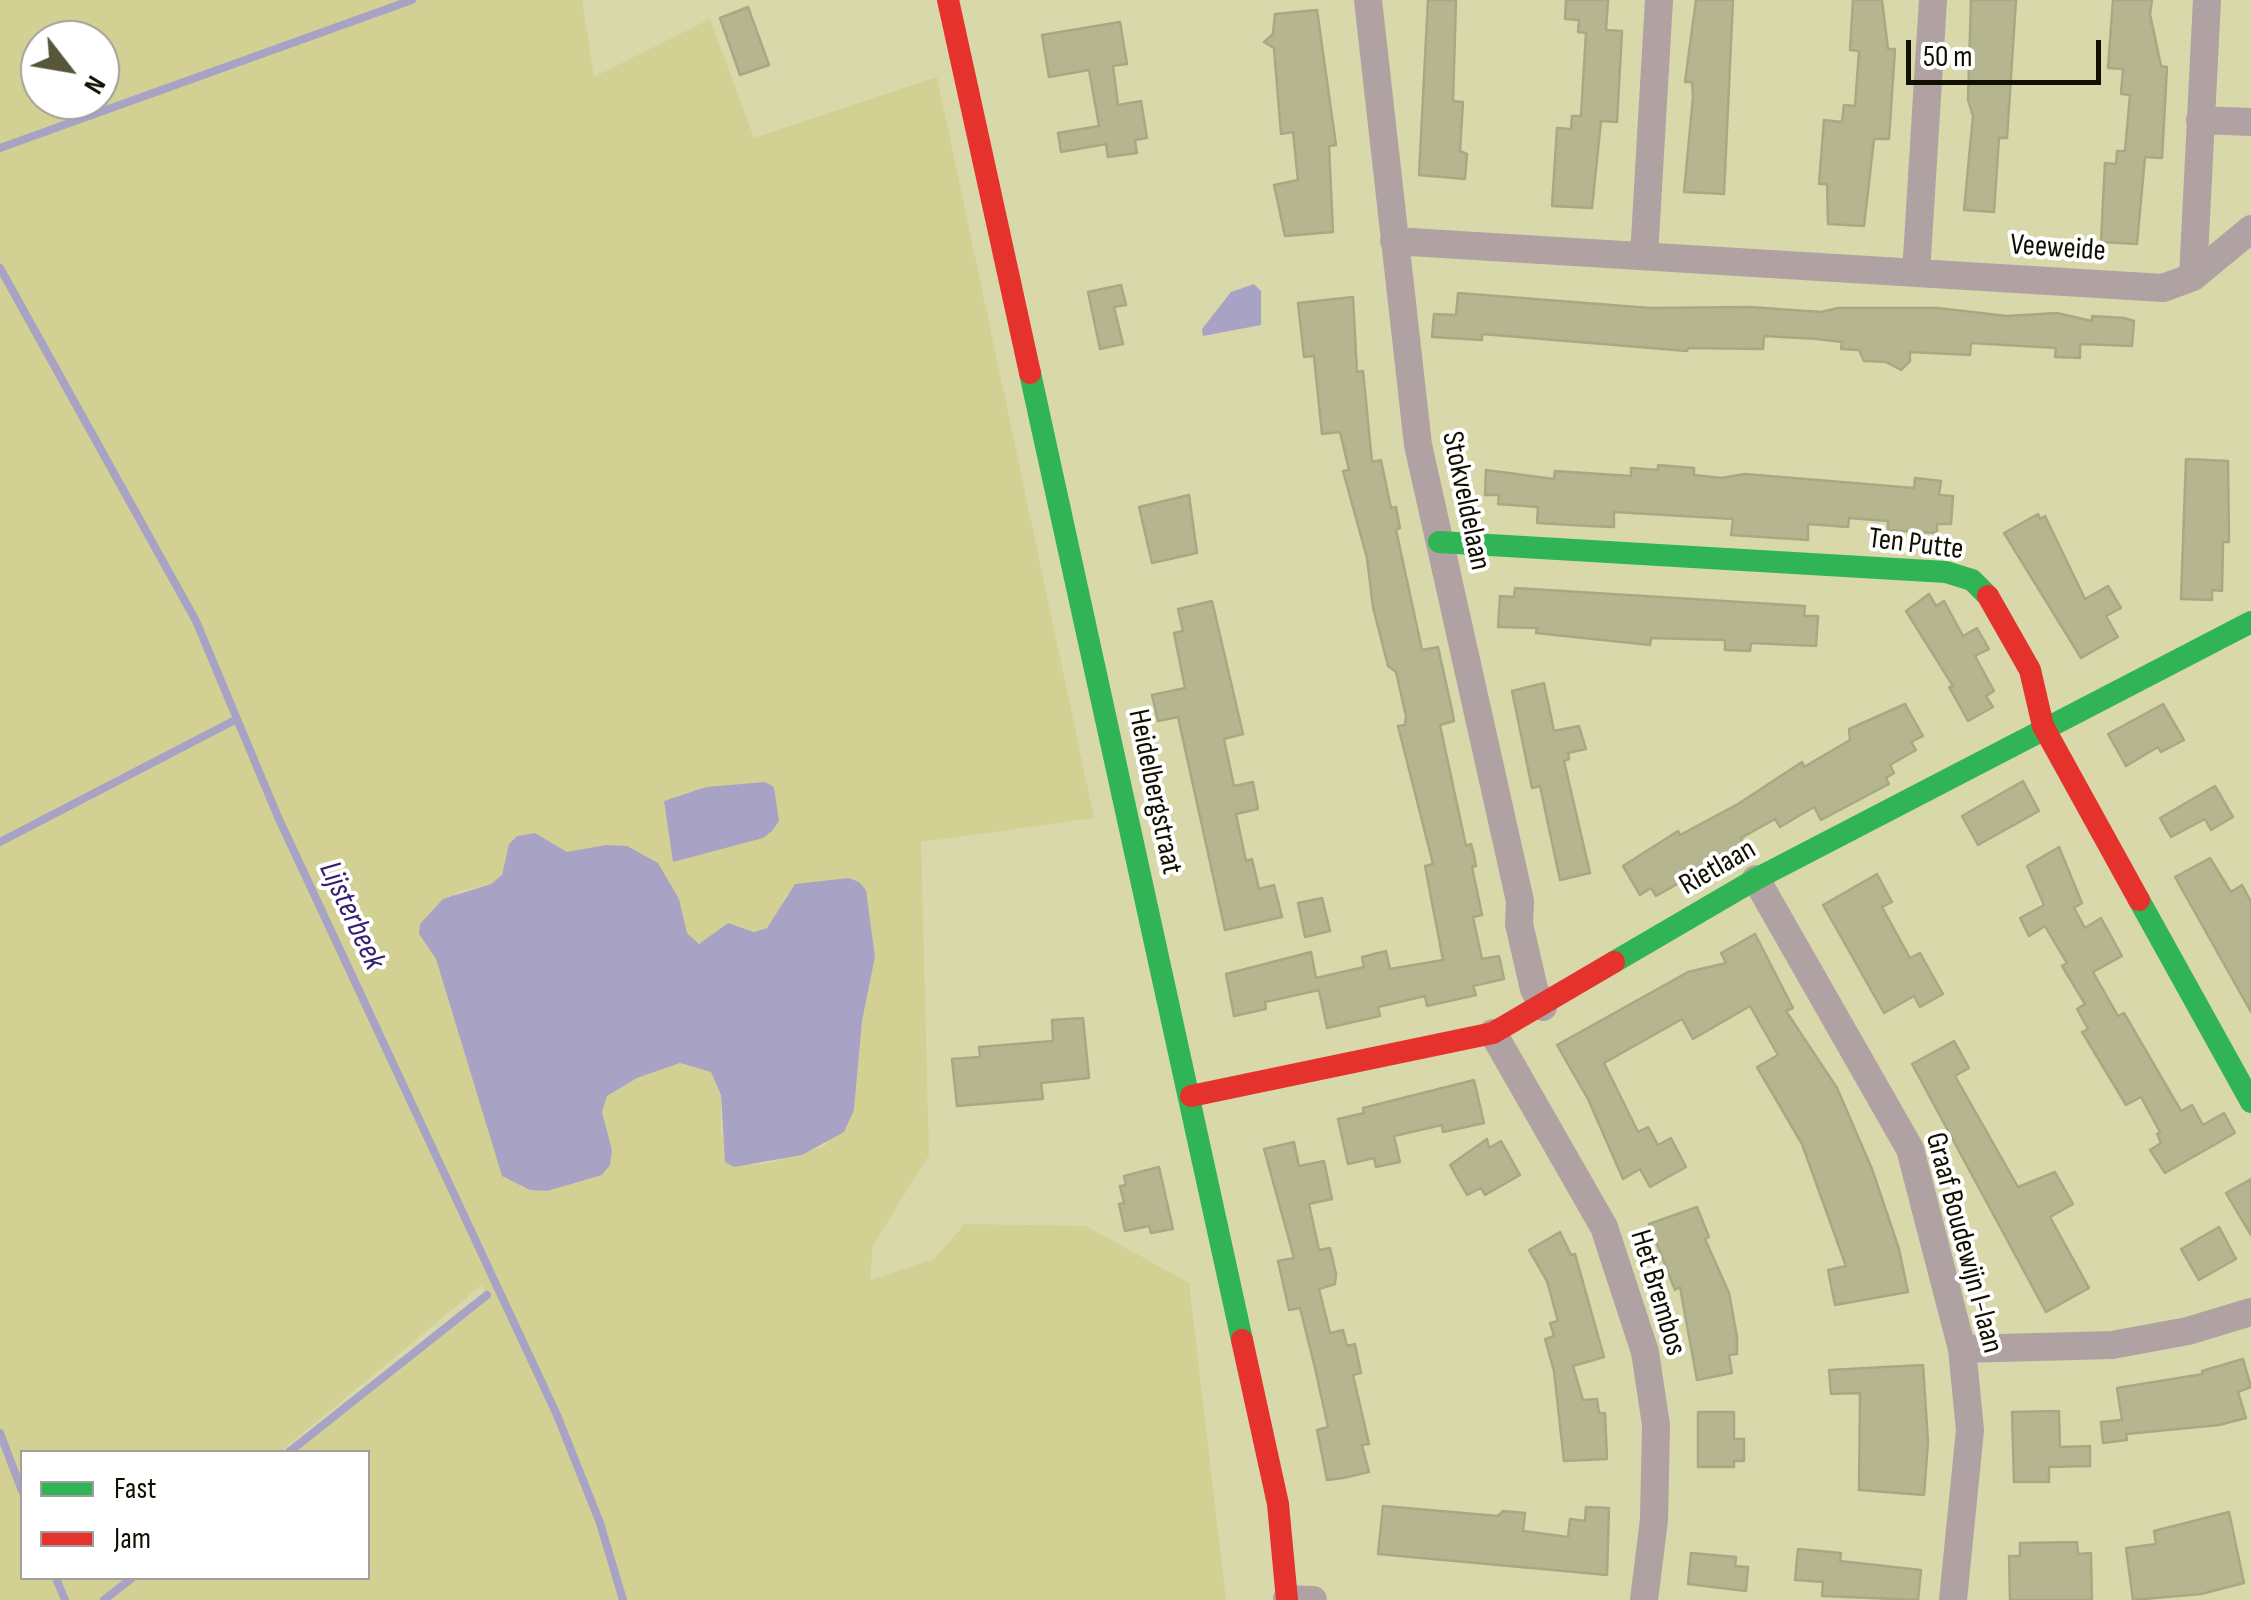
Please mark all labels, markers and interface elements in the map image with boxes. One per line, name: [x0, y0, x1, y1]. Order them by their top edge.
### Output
north arrow: [20, 20, 120, 120]
scale bar: [1911, 20, 2106, 82]
text: 50 m: [1923, 39, 1972, 75]
text: N: [76, 70, 112, 100]
street label: Veeweide: [2009, 228, 2107, 270]
street label: Stokveldelaan: [1433, 428, 1497, 574]
street label: Ten Putte: [1867, 521, 1965, 569]
street label: Heidelbergstraat: [1119, 706, 1189, 878]
street label: Rietlaan: [1673, 832, 1763, 904]
water label: Lijsterbeek: [309, 856, 393, 976]
street label: Graaf Boudewijn I-laan: [1916, 1129, 2010, 1357]
street label: Het Brembos: [1621, 1226, 1693, 1360]
legend: [20, 1450, 370, 1580]
text: Fast: [114, 1471, 156, 1507]
text: Jam: [114, 1521, 151, 1557]

